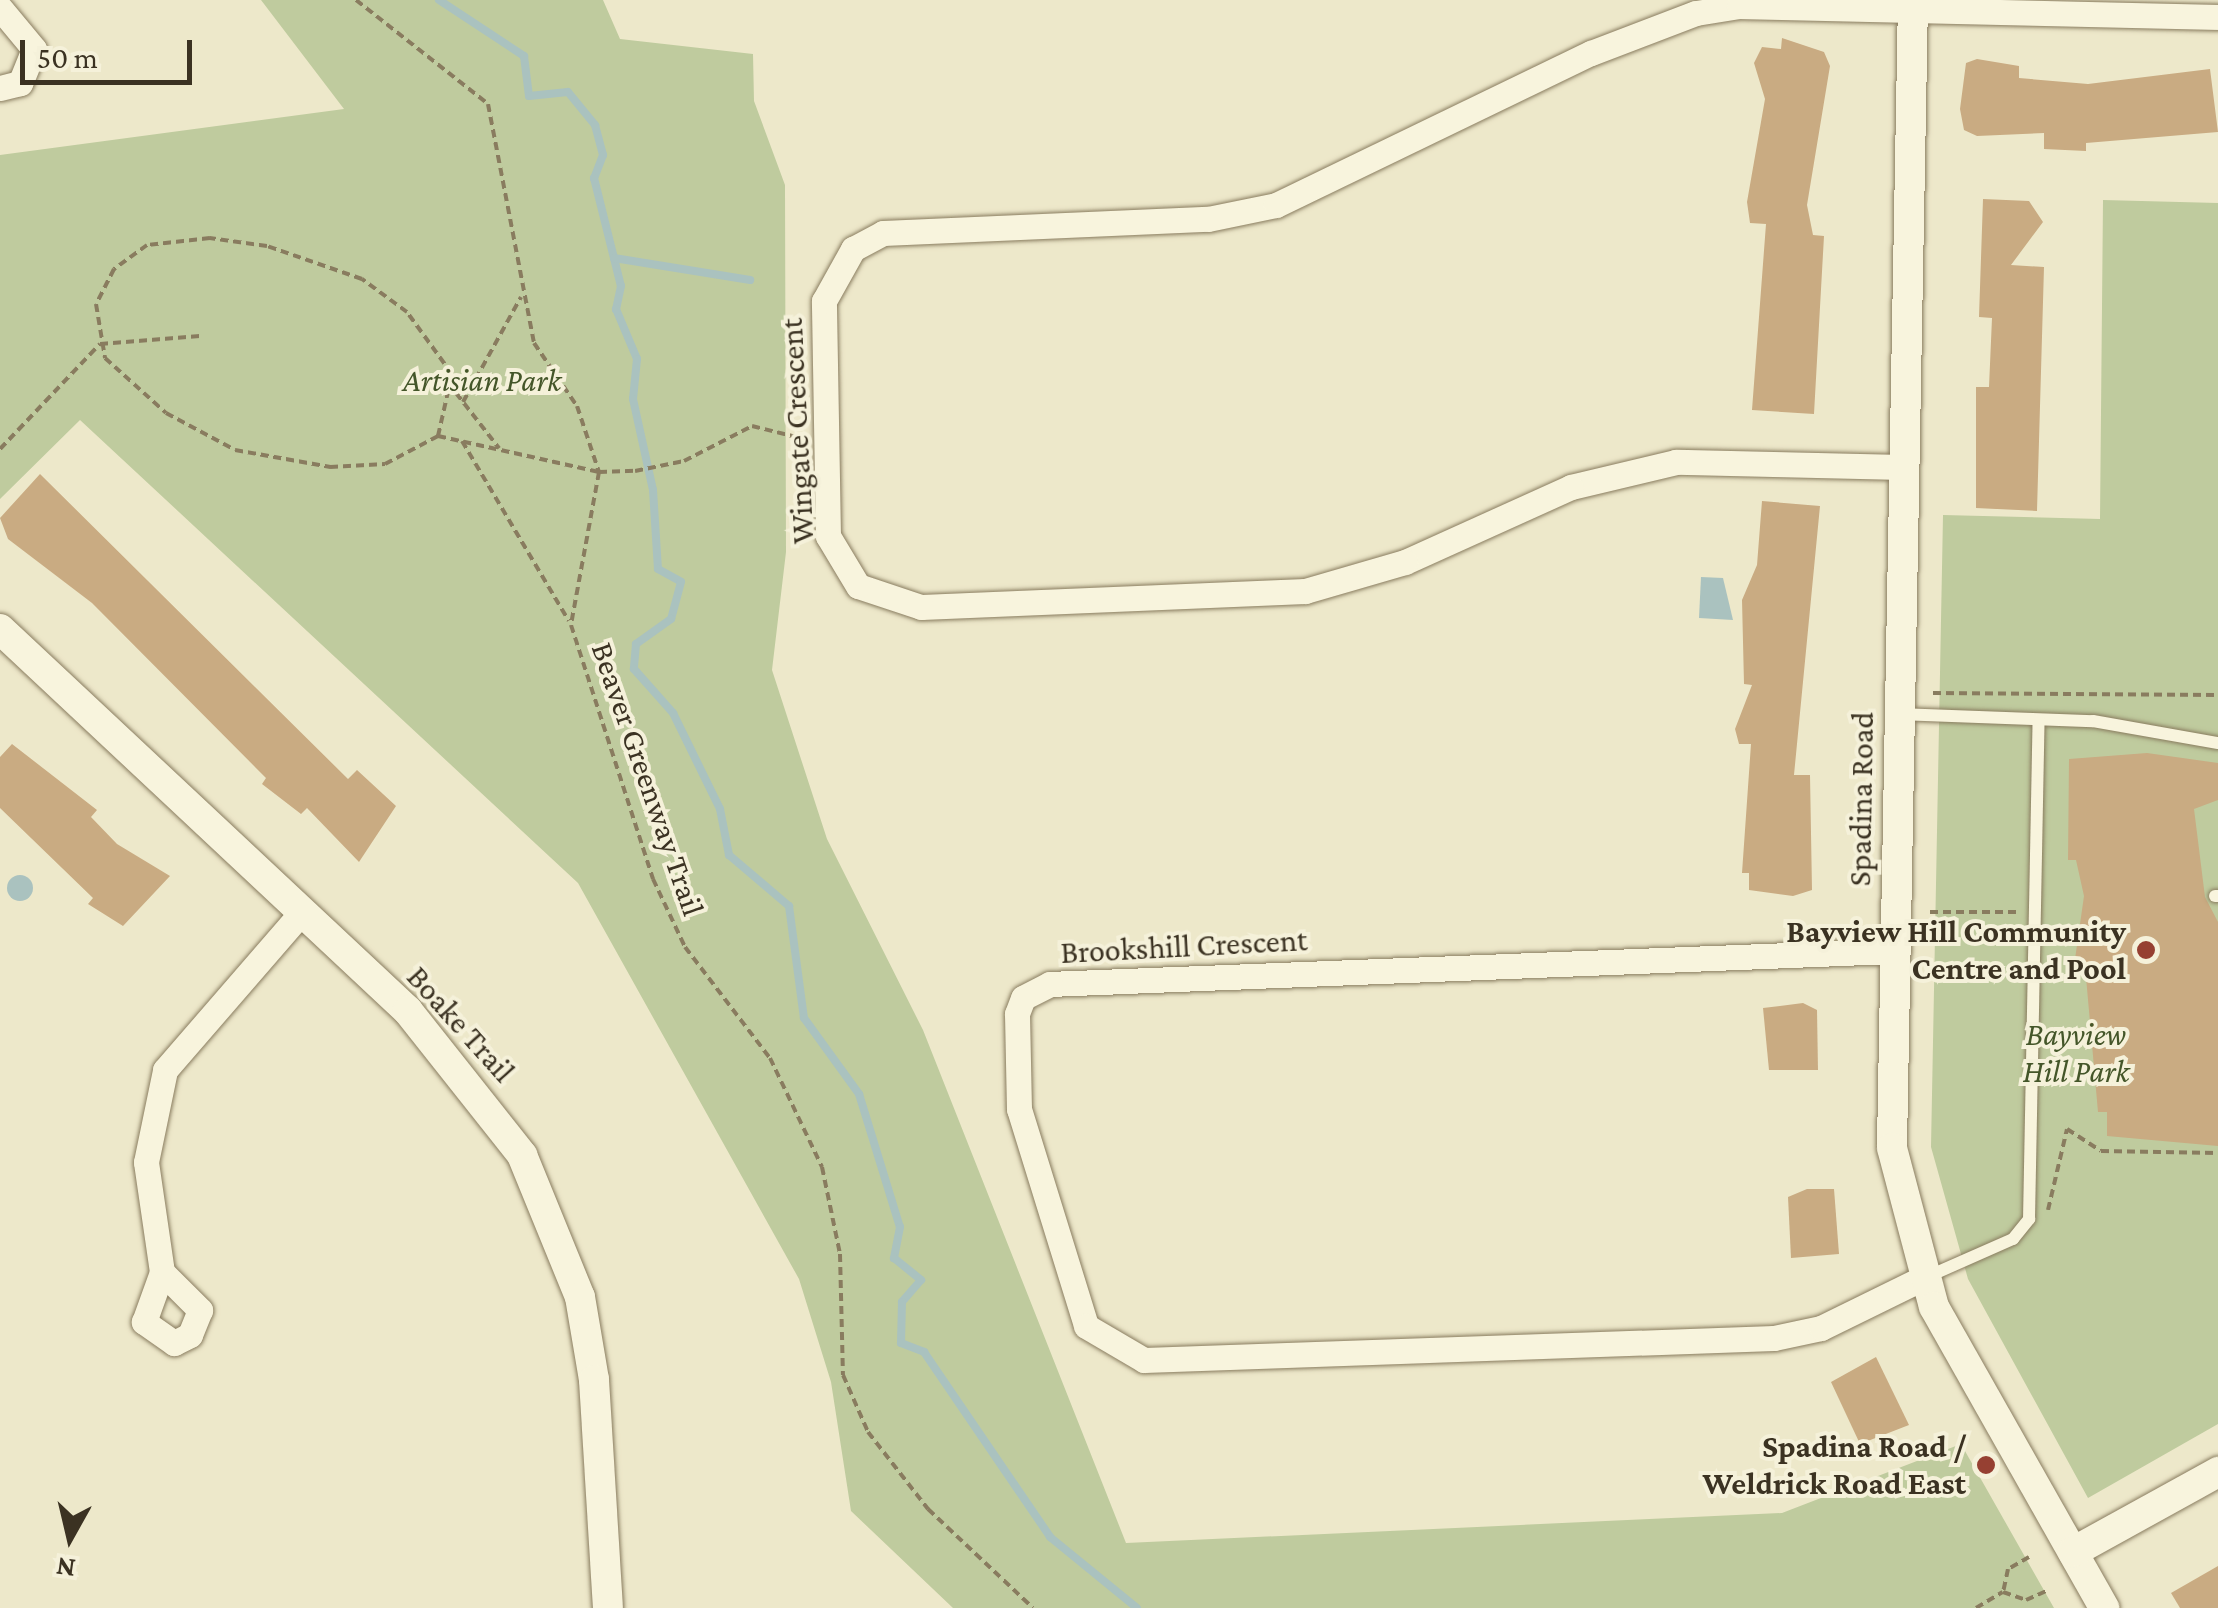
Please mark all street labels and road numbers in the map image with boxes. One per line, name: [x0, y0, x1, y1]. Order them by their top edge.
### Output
street label: Wingate Crescent: [772, 317, 822, 545]
street label: Beaver Greenway Trail: [583, 637, 713, 921]
street label: Spadina Road: [1840, 711, 1882, 887]
street label: Brookshill Crescent: [1060, 920, 1308, 972]
street label: Boake Trail: [399, 958, 523, 1090]

